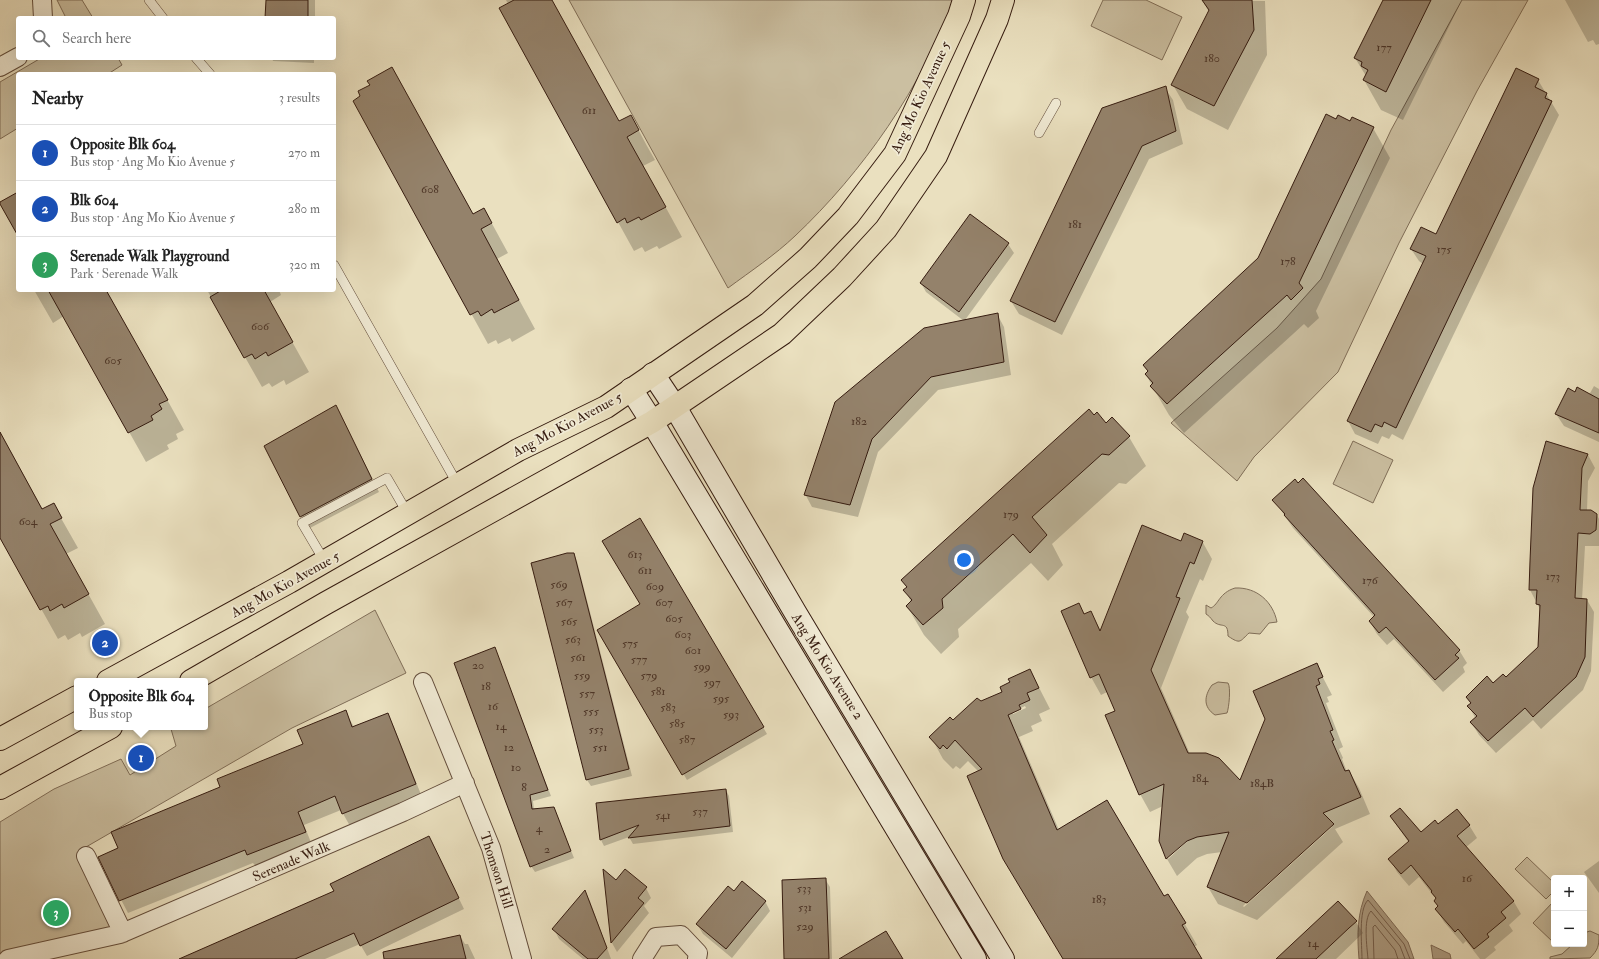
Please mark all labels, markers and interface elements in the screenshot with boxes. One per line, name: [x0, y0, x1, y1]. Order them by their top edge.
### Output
search box: [16, 16, 336, 60]
icon: search: [30, 27, 52, 49]
text: Search here: [62, 29, 131, 48]
street label: Ang Mo Kio Avenue 5: [887, 38, 954, 157]
house number: 177: [1376, 40, 1392, 55]
house number: 180: [1204, 51, 1220, 66]
text: Nearby: [32, 88, 83, 109]
text: 3 results: [279, 90, 320, 106]
house number: 611: [582, 103, 596, 118]
text: Opposite Blk 604: [70, 135, 175, 154]
text: 1: [43, 145, 47, 161]
text: 270 m: [288, 145, 320, 161]
text: Bus stop · Ang Mo Kio Avenue 5: [70, 154, 235, 170]
house number: 608: [421, 182, 439, 197]
text: Blk 604: [70, 191, 117, 210]
text: 2: [42, 201, 48, 217]
text: 280 m: [288, 201, 320, 217]
text: Bus stop · Ang Mo Kio Avenue 5: [70, 210, 235, 226]
house number: 181: [1068, 217, 1082, 232]
house number: 175: [1436, 242, 1452, 257]
text: Serenade Walk Playground: [70, 247, 230, 266]
house number: 178: [1280, 254, 1296, 269]
text: 3: [43, 257, 48, 273]
text: 320 m: [289, 257, 320, 273]
text: Park · Serenade Walk: [70, 266, 178, 282]
house number: 606: [251, 319, 270, 334]
house number: 605: [104, 353, 122, 368]
street label: Ang Mo Kio Avenue 5: [509, 388, 626, 461]
house number: 182: [851, 414, 867, 429]
house number: 179: [1003, 507, 1019, 522]
house number: 604: [19, 514, 38, 529]
street label: Ang Mo Kio Avenue 5: [227, 547, 343, 622]
house number: 613: [628, 547, 642, 562]
your location: [954, 550, 974, 570]
house number: 611: [638, 563, 652, 578]
house number: 173: [1546, 569, 1560, 584]
house number: 176: [1362, 573, 1379, 588]
house number: 569: [550, 577, 568, 592]
house number: 609: [646, 579, 664, 594]
house number: 567: [556, 595, 573, 610]
house number: 607: [655, 595, 673, 610]
street label: Ang Mo Kio Avenue 2: [787, 609, 867, 723]
house number: 605: [665, 611, 683, 626]
house number: 565: [561, 614, 578, 629]
house number: 603: [675, 627, 691, 642]
pin: 2: [92, 628, 118, 658]
house number: 563: [565, 632, 581, 647]
house number: 575: [622, 636, 639, 651]
house number: 601: [685, 643, 701, 658]
house number: 561: [570, 650, 586, 665]
house number: 577: [631, 652, 648, 667]
house number: 20: [472, 658, 484, 673]
house number: 599: [693, 659, 711, 674]
house number: 559: [574, 668, 590, 683]
house number: 579: [641, 668, 657, 683]
house number: 597: [704, 675, 721, 690]
popup: [74, 678, 208, 730]
house number: 18: [481, 679, 491, 694]
house number: 581: [650, 684, 666, 699]
house number: 557: [579, 686, 596, 701]
text: Opposite Blk 604: [88, 687, 194, 706]
house number: 595: [713, 691, 730, 706]
house number: 16: [488, 699, 499, 714]
house number: 583: [660, 700, 676, 715]
house number: 555: [583, 704, 600, 719]
text: Bus stop: [88, 706, 132, 722]
house number: 593: [723, 707, 739, 722]
house number: 585: [669, 716, 686, 731]
house number: 14: [496, 719, 507, 734]
house number: 553: [588, 722, 604, 737]
house number: 587: [679, 732, 696, 747]
house number: 12: [504, 740, 514, 755]
house number: 551: [593, 740, 607, 755]
pin: 1: [128, 743, 154, 773]
house number: 10: [511, 760, 521, 775]
house number: 184: [1192, 771, 1209, 786]
house number: 184B: [1250, 776, 1274, 791]
house number: 8: [521, 780, 527, 795]
house number: 537: [692, 804, 708, 819]
house number: 541: [655, 808, 671, 823]
house number: 4: [536, 821, 543, 836]
street label: Thomson Hill: [476, 830, 517, 911]
street label: Serenade Walk: [250, 837, 333, 885]
house number: 2: [544, 842, 550, 857]
house number: 16: [1462, 871, 1473, 886]
map controls: [1551, 875, 1587, 947]
button: +: [1551, 875, 1587, 911]
house number: 533: [797, 881, 811, 896]
house number: 183: [1092, 892, 1106, 907]
pin: 3: [43, 898, 69, 928]
house number: 531: [798, 900, 812, 915]
button: −: [1551, 911, 1587, 947]
house number: 529: [796, 919, 814, 934]
house number: 14: [1308, 936, 1319, 951]

